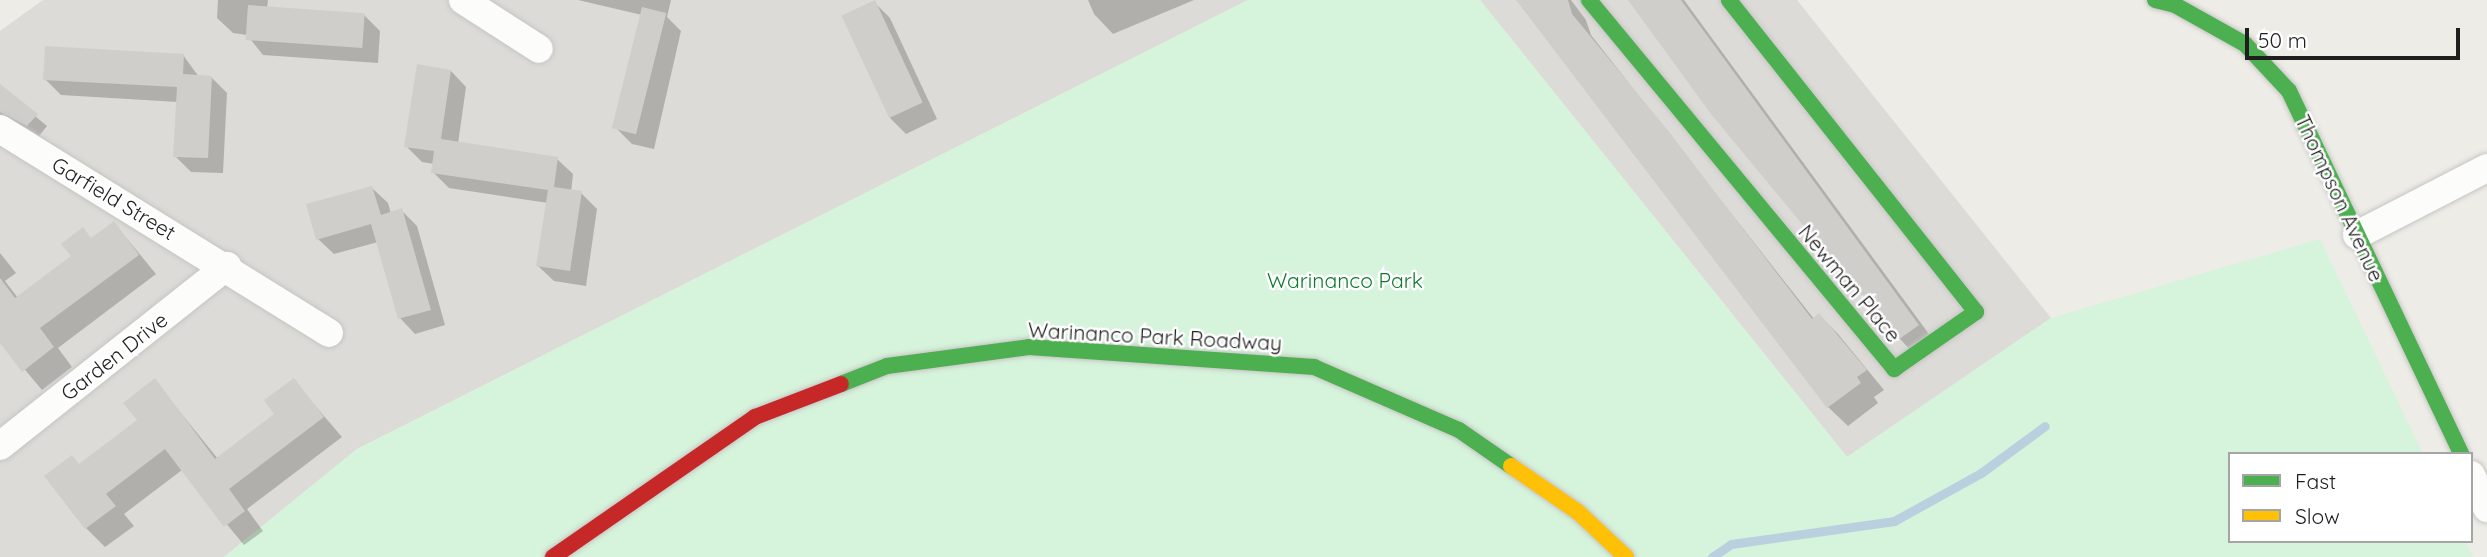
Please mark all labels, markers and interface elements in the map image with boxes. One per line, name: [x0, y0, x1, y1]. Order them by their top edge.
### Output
scale bar: [2249, 14, 2464, 58]
text: 50 m: [2258, 27, 2307, 53]
street label: Thompson Avenue: [2290, 110, 2390, 286]
street label: Garfield Street: [47, 151, 181, 245]
street label: Newman Place: [1794, 219, 1906, 347]
park label: Warinanco Park: [1267, 267, 1423, 293]
street label: Garden Drive: [56, 307, 172, 405]
street label: Warinanco Park Roadway: [1027, 317, 1283, 355]
legend: [2228, 452, 2473, 543]
text: Fast: [2295, 468, 2336, 494]
text: Slow: [2295, 503, 2340, 529]

